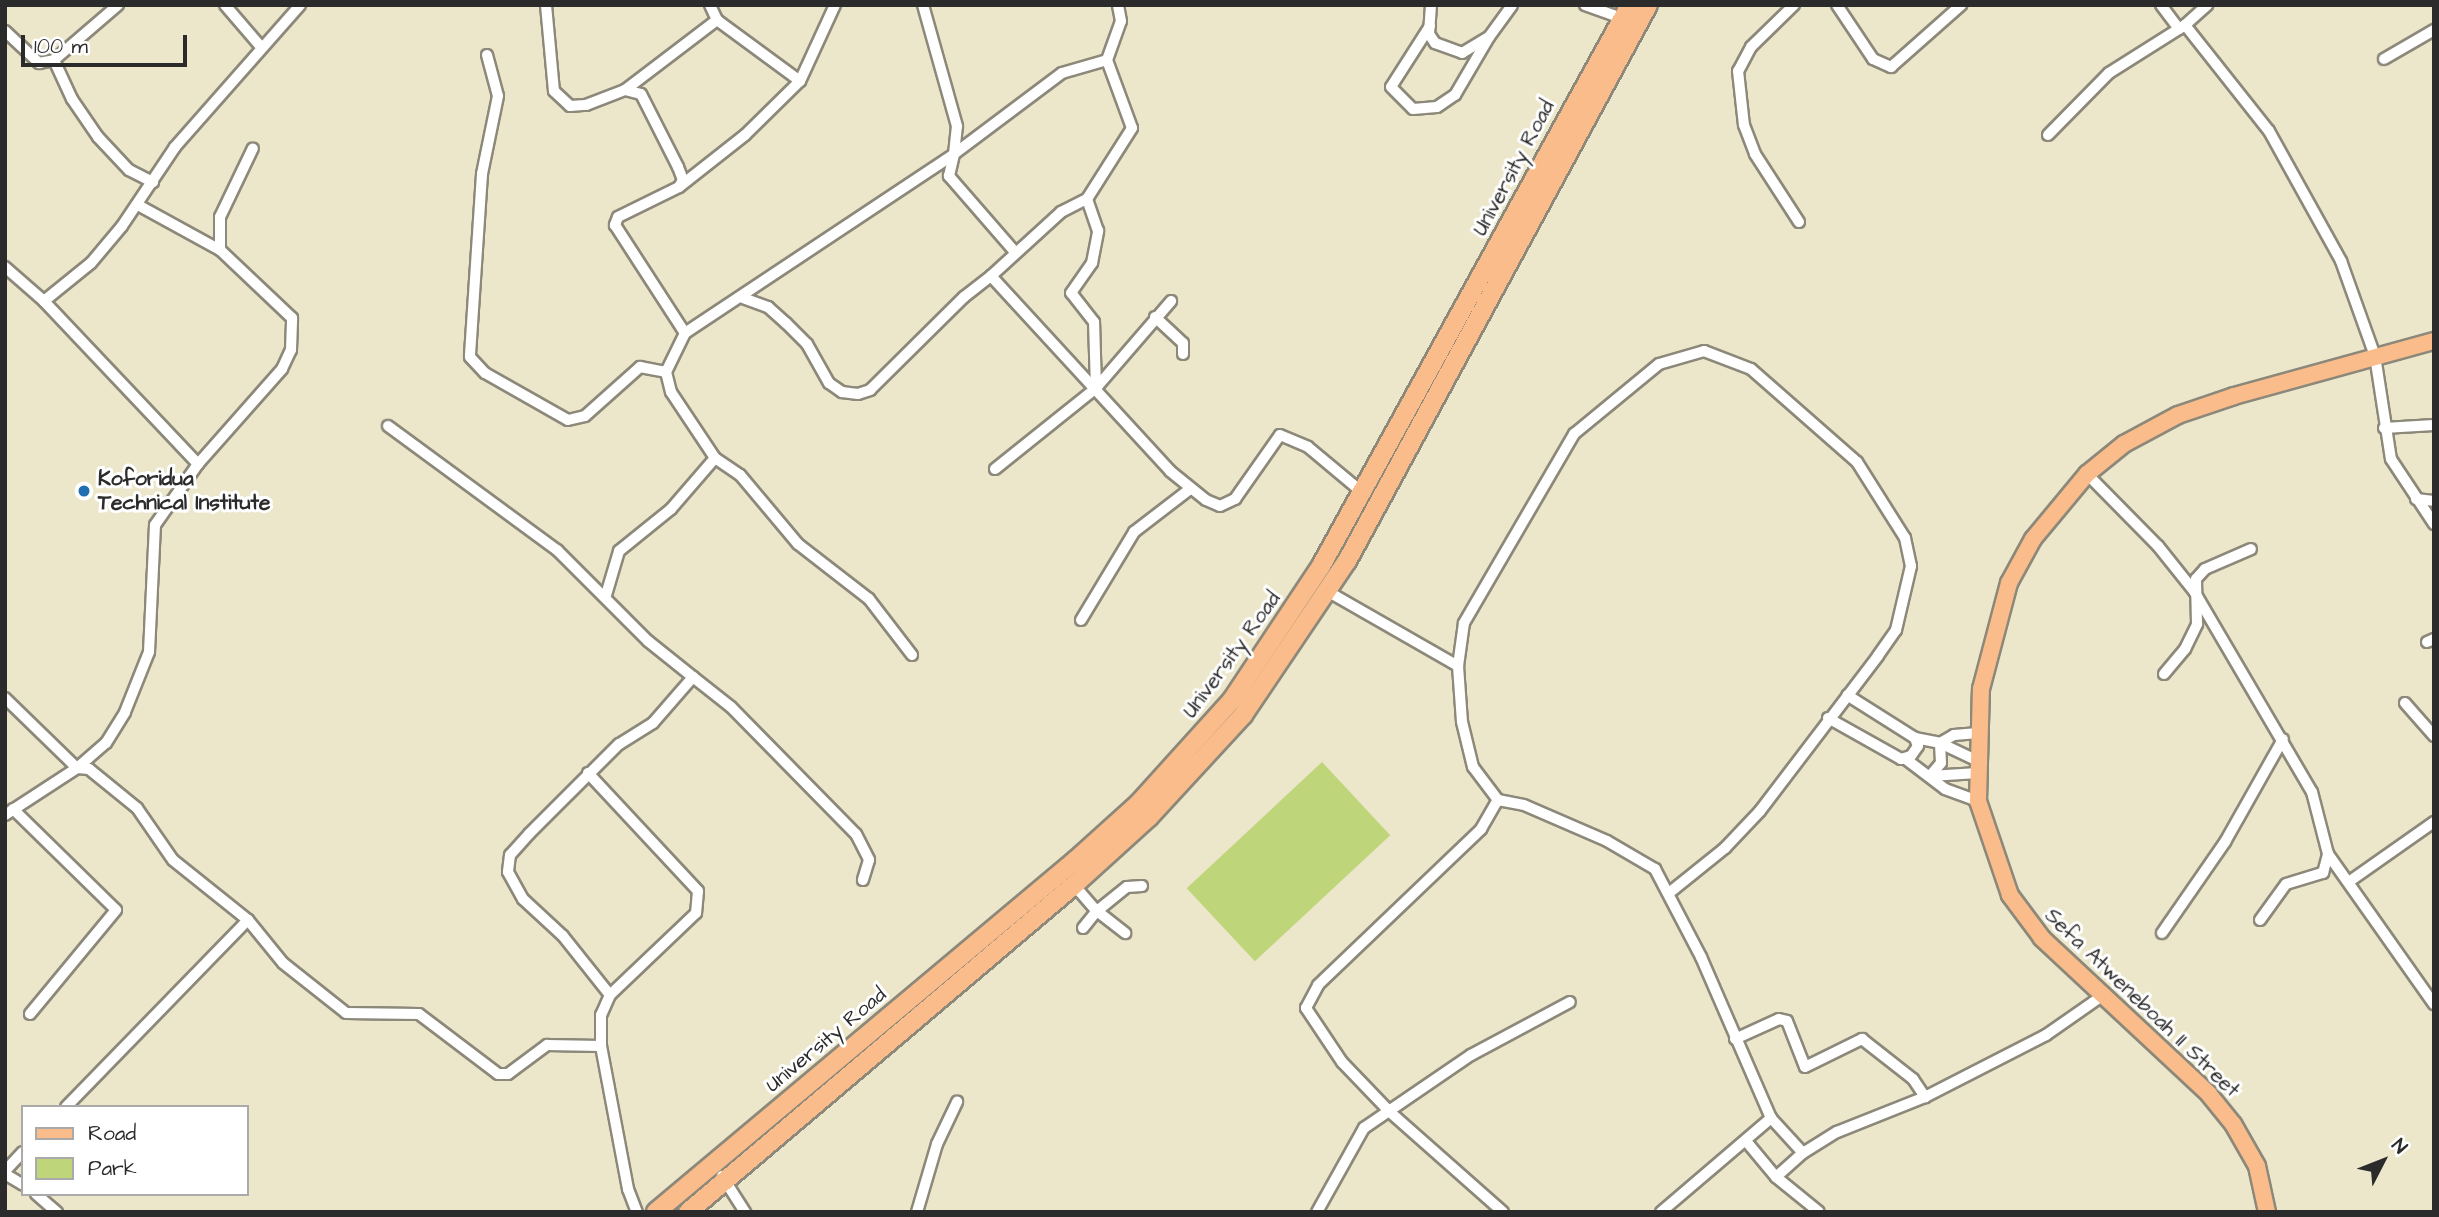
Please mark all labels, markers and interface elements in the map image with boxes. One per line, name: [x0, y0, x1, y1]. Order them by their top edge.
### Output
scale bar: [24, 21, 191, 65]
text: 100 m: [34, 32, 88, 61]
street label: University Road: [1468, 96, 1560, 240]
place label: Koforidua Technical Institute: [98, 466, 270, 516]
marker: Koforidua Technical Institute: [76, 483, 92, 499]
street label: University Road: [1178, 587, 1286, 723]
street label: Sefa Atweneboah II Street: [2039, 903, 2245, 1103]
street label: University Road: [761, 982, 891, 1098]
legend: [21, 1105, 248, 1196]
text: Road: [88, 1119, 136, 1148]
north arrow: [2348, 1126, 2418, 1196]
text: N: [2385, 1133, 2413, 1160]
text: Park: [88, 1154, 137, 1183]

